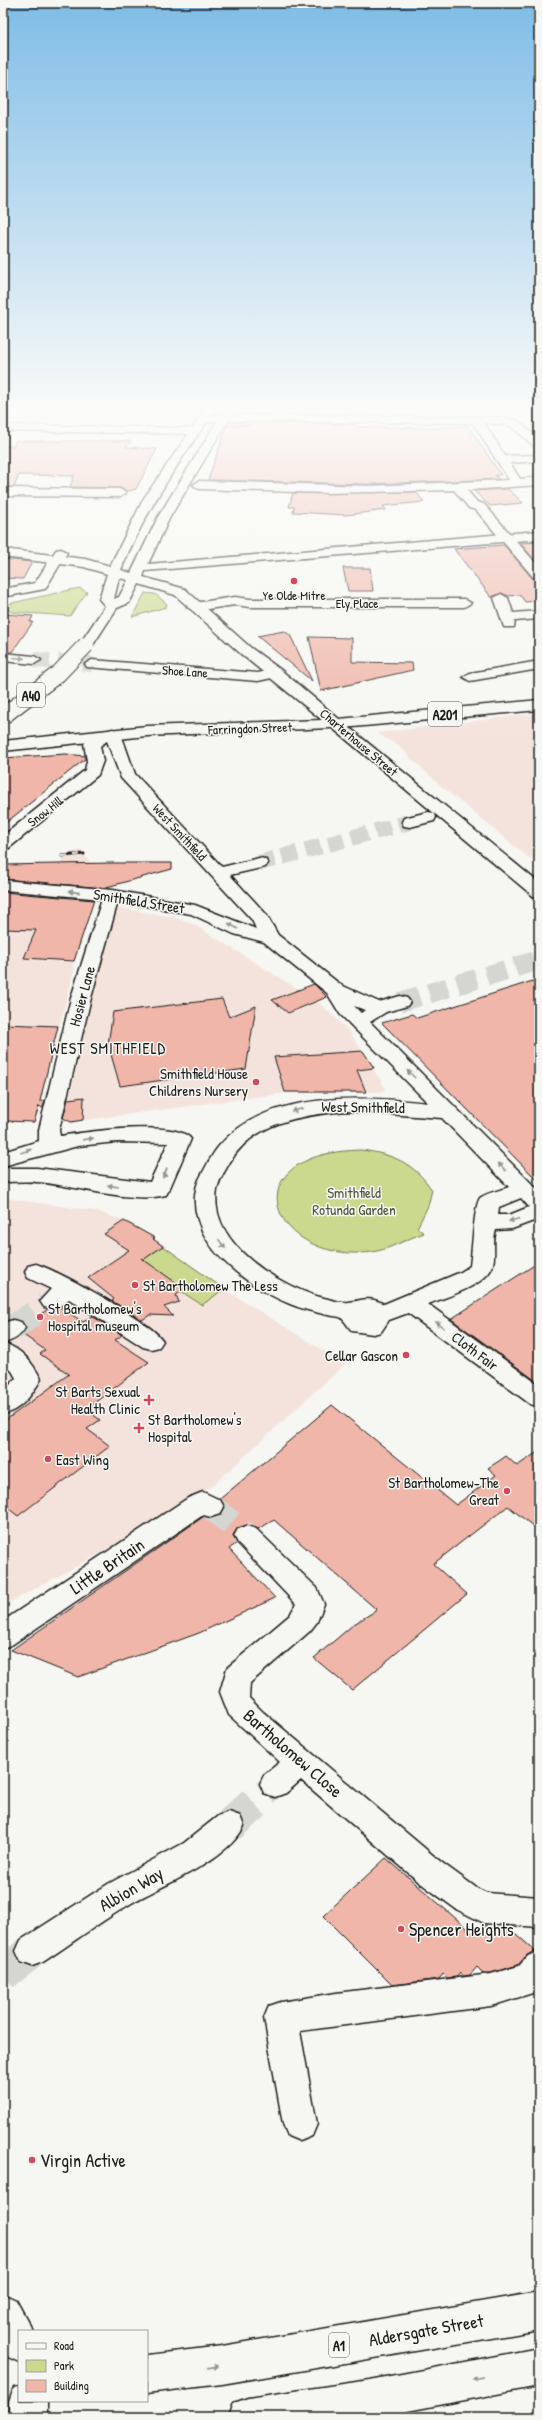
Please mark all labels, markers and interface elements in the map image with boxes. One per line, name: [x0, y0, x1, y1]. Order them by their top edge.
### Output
marker: Ye Olde Mitre: [289, 576, 299, 586]
place label: Ye Olde Mitre: [262, 586, 326, 604]
street label: Ely Place: [336, 594, 378, 612]
one-way arrow: [13, 655, 25, 662]
street label: Shoe Lane: [162, 660, 208, 682]
road number: A40: [17, 683, 45, 707]
road number: A201: [428, 702, 462, 726]
street label: Charterhouse Street: [316, 704, 402, 780]
street label: Farringdon Street: [207, 718, 293, 738]
street label: Snow Hill: [23, 791, 67, 831]
street label: West Smithfield: [149, 799, 211, 865]
street label: Smithfield Street: [92, 883, 187, 919]
one-way arrow: [68, 888, 80, 895]
one-way arrow: [227, 923, 239, 930]
street label: Hosier Lane: [64, 964, 100, 1028]
district label: WEST SMITHFIELD: [50, 1037, 166, 1059]
place label: Smithfield House Childrens Nursery: [149, 1063, 248, 1101]
one-way arrow: [406, 1069, 415, 1079]
marker: Smithfield House Childrens Nursery: [251, 1077, 261, 1087]
street label: West Smithfield: [321, 1096, 405, 1118]
one-way arrow: [291, 1108, 304, 1114]
one-way arrow: [82, 1136, 94, 1142]
one-way arrow: [21, 1148, 33, 1154]
one-way arrow: [497, 1162, 506, 1172]
one-way arrow: [162, 1168, 168, 1179]
park label: Smithfield Rotunda Garden: [312, 1182, 396, 1220]
one-way arrow: [107, 1183, 119, 1189]
one-way arrow: [508, 1218, 520, 1224]
one-way arrow: [218, 1238, 226, 1249]
place label: St Bartholomew The Less: [143, 1275, 278, 1296]
marker: St Bartholomew The Less: [130, 1280, 140, 1290]
place label: St Bartholomew's Hospital museum: [48, 1298, 142, 1336]
marker: St Bartholomew's Hospital museum: [35, 1312, 45, 1322]
one-way arrow: [435, 1320, 446, 1329]
street label: Cloth Fair: [447, 1326, 503, 1376]
place label: Cellar Gascon: [325, 1345, 398, 1366]
marker: Cellar Gascon: [401, 1350, 411, 1360]
place label: St Barts Sexual Health Clinic: [55, 1381, 140, 1419]
marker: St Barts Sexual Health Clinic: [143, 1394, 155, 1406]
place label: St Bartholomew's Hospital: [148, 1409, 242, 1447]
marker: St Bartholomew's Hospital: [133, 1422, 145, 1434]
place label: East Wing: [56, 1449, 109, 1470]
marker: East Wing: [43, 1454, 53, 1464]
place label: St Bartholomew-The Great: [388, 1472, 500, 1510]
marker: St Bartholomew-The Great: [502, 1486, 512, 1496]
street label: Little Britain: [65, 1532, 149, 1600]
street label: Bartholomew Close: [238, 1703, 348, 1803]
street label: Albion Way: [94, 1860, 168, 1917]
place label: Spencer Heights: [409, 1917, 514, 1942]
marker: Spencer Heights: [396, 1924, 406, 1934]
place label: Virgin Active: [40, 2148, 126, 2173]
marker: Virgin Active: [27, 2155, 37, 2165]
street label: Aldersgate Street: [367, 2307, 486, 2352]
legend: [18, 2330, 148, 2402]
road number: A1: [329, 2333, 349, 2357]
text: Road: [54, 2337, 74, 2354]
text: Park: [54, 2357, 74, 2374]
one-way arrow: [207, 2363, 219, 2370]
one-way arrow: [472, 2375, 484, 2381]
text: Building: [54, 2377, 89, 2394]

